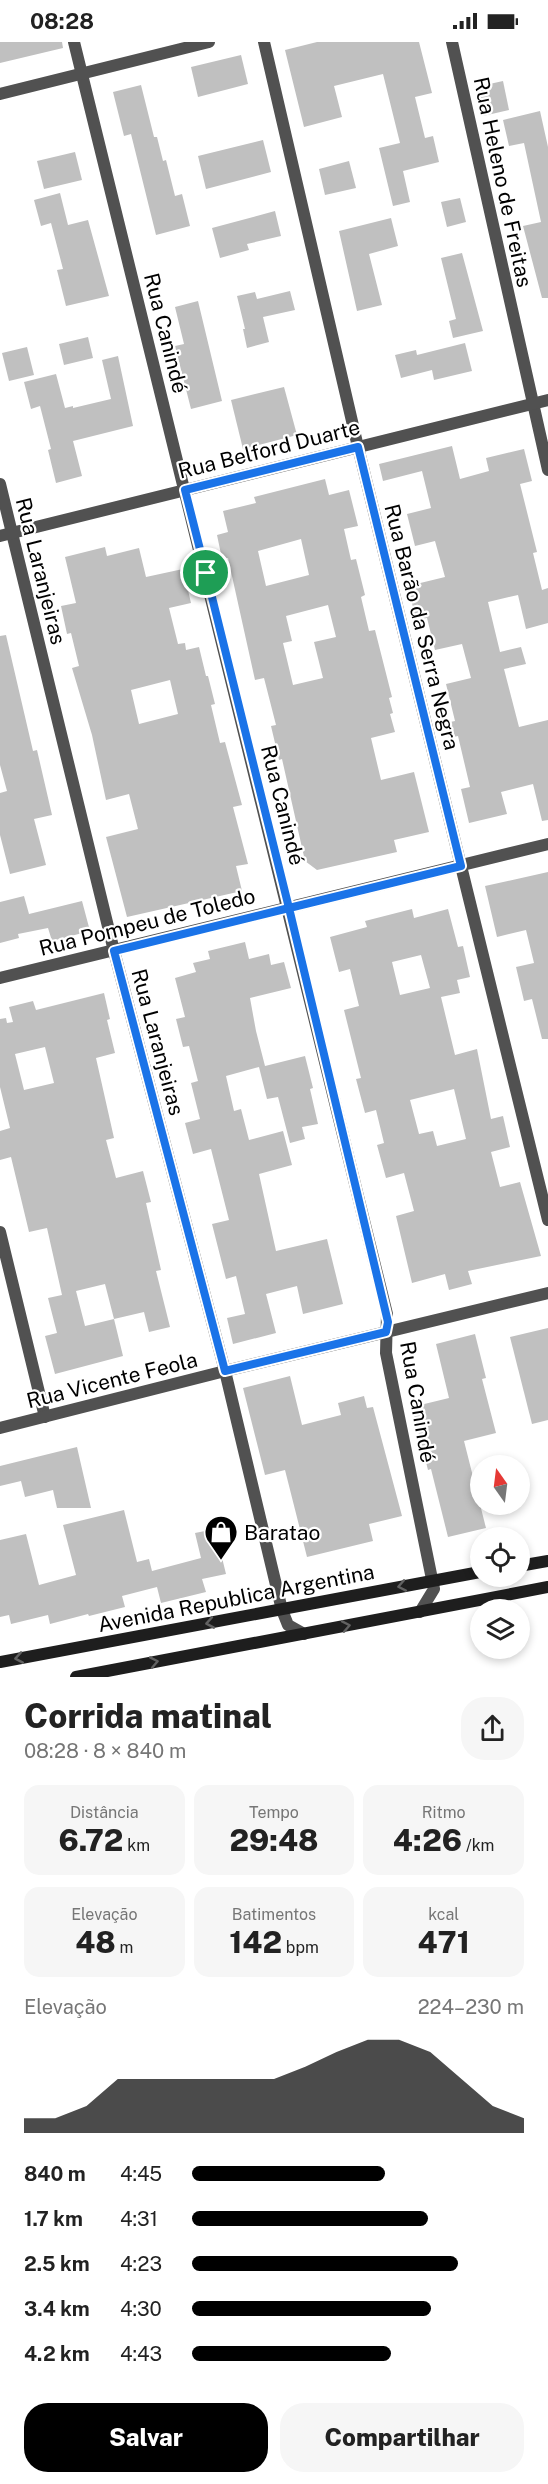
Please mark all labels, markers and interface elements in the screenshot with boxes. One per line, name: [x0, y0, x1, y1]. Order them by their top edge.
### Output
text: 08:28: [30, 8, 94, 34]
street label: Rua Heleno de Freitas: [468, 75, 538, 289]
street label: Rua Canindé: [139, 270, 193, 396]
street label: Rua Belford Duarte: [175, 414, 363, 484]
street label: Rua Laranjeiras: [11, 495, 71, 647]
street label: Rua Barão da Serra Negra: [379, 501, 465, 753]
pin: [180, 547, 231, 598]
icon: arrive: [189, 556, 222, 589]
street label: Rua Canindé: [256, 742, 310, 868]
street label: Rua Pompeu de Toledo: [36, 883, 258, 961]
street label: Rua Laranjeiras: [126, 966, 190, 1118]
street label: Rua Canindé: [395, 1339, 441, 1465]
street label: Rua Vicente Feola: [24, 1347, 200, 1413]
north arrow: [470, 1455, 530, 1515]
map controls: [470, 1455, 530, 1659]
shop icon: Baratao: [203, 1514, 239, 1561]
place label: Baratao: [244, 1520, 320, 1545]
button: locate: [470, 1527, 530, 1587]
street label: Avenida Republica Argentina: [96, 1559, 376, 1637]
one-way arrow: [397, 1579, 407, 1592]
button: layers: [470, 1599, 530, 1659]
one-way arrow: [206, 1616, 216, 1629]
one-way arrow: [340, 1620, 350, 1633]
one-way arrow: [14, 1652, 23, 1664]
one-way arrow: [149, 1656, 159, 1669]
text: Corrida matinal: [24, 1697, 272, 1735]
button: share: [461, 1697, 524, 1760]
text: 08:28 · 8 × 840 m: [24, 1739, 186, 1763]
text: Distância: [70, 1803, 139, 1822]
text: Tempo: [249, 1803, 299, 1822]
text: Ritmo: [422, 1803, 466, 1822]
text: 6.72: [59, 1822, 123, 1858]
text: 29:48: [230, 1822, 318, 1858]
text: 4:26: [393, 1822, 462, 1858]
text: km: [123, 1836, 150, 1855]
text: /km: [462, 1836, 494, 1855]
text: Elevação: [71, 1905, 137, 1924]
text: Batimentos: [232, 1905, 316, 1924]
text: kcal: [428, 1905, 459, 1924]
text: 48: [75, 1924, 116, 1960]
text: 142: [229, 1924, 282, 1960]
text: 471: [417, 1924, 470, 1960]
text: m: [116, 1938, 133, 1957]
text: bpm: [282, 1938, 319, 1957]
text: Elevação: [24, 1995, 107, 2019]
text: 224–230 m: [418, 1995, 524, 2019]
text: 840 m: [24, 2162, 86, 2186]
text: 4:45: [120, 2162, 162, 2186]
text: 1.7 km: [24, 2207, 83, 2231]
text: 4:31: [120, 2207, 158, 2231]
text: 2.5 km: [24, 2252, 90, 2276]
text: 4:23: [120, 2252, 162, 2276]
text: 3.4 km: [24, 2297, 90, 2321]
text: 4:30: [120, 2297, 162, 2321]
text: 4.2 km: [24, 2342, 90, 2366]
text: 4:43: [120, 2342, 162, 2366]
button: Salvar: [24, 2403, 268, 2472]
button: Compartilhar: [280, 2403, 524, 2472]

